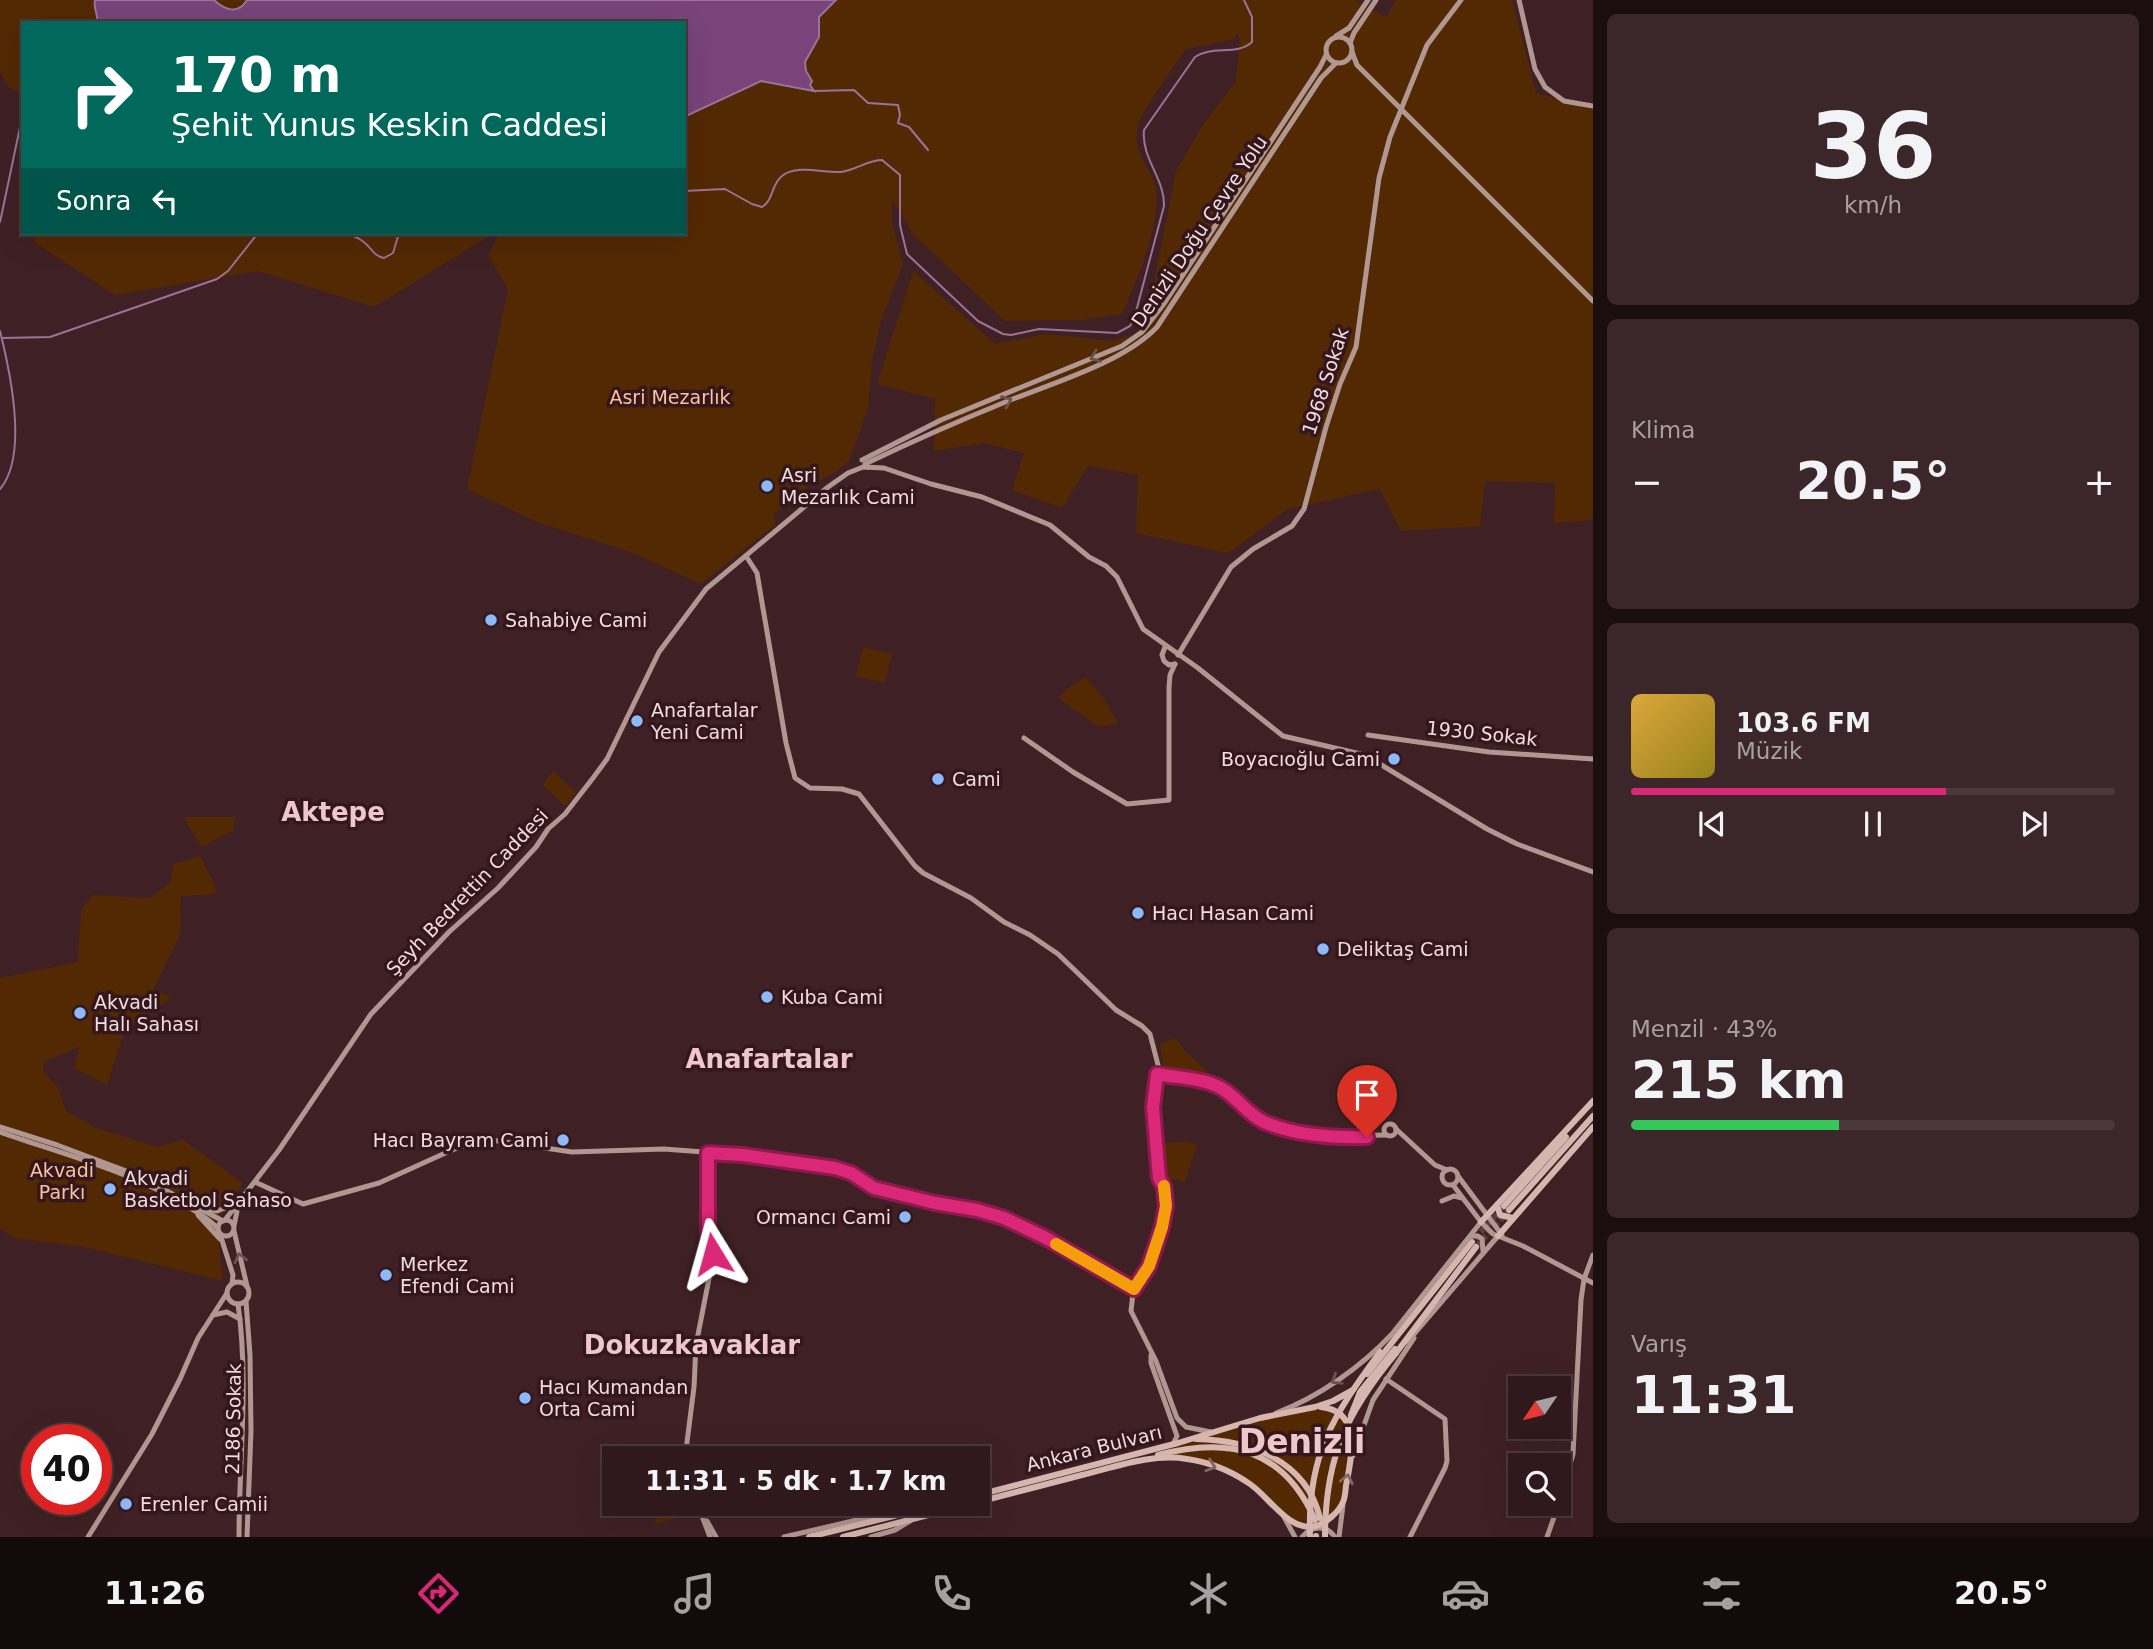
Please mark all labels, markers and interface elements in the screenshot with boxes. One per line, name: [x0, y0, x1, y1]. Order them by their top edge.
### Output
text: 170 m: [171, 47, 341, 104]
icon: right: [56, 49, 147, 140]
text: 36: [1810, 94, 1936, 199]
text: Şehit Yunus Keskin Caddesi: [171, 106, 608, 144]
street label: Denizli Doğu Çevre Yolu: [1127, 131, 1271, 331]
icon: left: [146, 182, 184, 220]
text: Sonra: [56, 186, 132, 216]
text: km/h: [1844, 192, 1902, 218]
street label: 1968 Sokak: [1297, 325, 1353, 437]
one-way arrow: [1090, 348, 1102, 362]
park label: Asri Mezarlık: [609, 386, 731, 408]
one-way arrow: [1001, 396, 1013, 410]
text: Klima: [1631, 417, 1695, 443]
text: 20.5°: [1796, 451, 1950, 511]
text: −: [1631, 460, 1663, 504]
text: +: [2083, 460, 2115, 504]
place label: Asri Mezarlık Cami: [781, 464, 915, 508]
marker: Asri Mezarlık Cami: [759, 478, 775, 494]
place label: Sahabiye Cami: [505, 609, 647, 631]
marker: Sahabiye Cami: [483, 612, 499, 628]
place label: Anafartalar Yeni Cami: [650, 699, 758, 743]
text: 103.6 FM: [1736, 708, 1871, 738]
marker: Anafartalar Yeni Cami: [629, 713, 645, 729]
street label: 1930 Sokak: [1425, 716, 1539, 750]
text: Müzik: [1736, 738, 1802, 764]
place label: Boyacıoğlu Cami: [1221, 748, 1380, 770]
marker: Boyacıoğlu Cami: [1386, 751, 1402, 767]
place label: Cami: [952, 768, 1001, 790]
marker: Cami: [930, 771, 946, 787]
district label: Aktepe: [281, 797, 385, 827]
street label: Şeyh Bedrettin Caddesi: [382, 804, 552, 980]
icon: previous: [1693, 805, 1731, 843]
icon: pause: [1854, 805, 1892, 843]
icon: next: [2015, 805, 2053, 843]
place label: Hacı Hasan Cami: [1152, 902, 1314, 924]
marker: Hacı Hasan Cami: [1130, 905, 1146, 921]
place label: Deliktaş Cami: [1337, 938, 1469, 960]
marker: Deliktaş Cami: [1315, 941, 1331, 957]
place label: Kuba Cami: [781, 986, 883, 1008]
marker: Kuba Cami: [759, 989, 775, 1005]
place label: Akvadi Halı Sahası: [94, 991, 199, 1035]
marker: Akvadi Halı Sahası: [72, 1005, 88, 1021]
text: Menzil · 43%: [1631, 1016, 1777, 1042]
district label: Anafartalar: [685, 1044, 853, 1074]
text: 215 km: [1631, 1050, 1846, 1110]
pin: [1337, 1065, 1397, 1137]
icon: arrive: [1348, 1076, 1386, 1114]
place label: Hacı Bayram Cami: [373, 1129, 549, 1151]
marker: Hacı Bayram Cami: [555, 1132, 571, 1148]
park label: Akvadi Parkı: [30, 1159, 94, 1203]
place label: Akvadi Basketbol Sahaso: [124, 1167, 292, 1211]
marker: Akvadi Basketbol Sahaso: [102, 1181, 118, 1197]
place label: Ormancı Cami: [756, 1206, 891, 1228]
marker: Ormancı Cami: [897, 1209, 913, 1225]
position arrow: [676, 1217, 750, 1291]
one-way arrow: [234, 1253, 248, 1265]
place label: Merkez Efendi Cami: [400, 1253, 515, 1297]
marker: Merkez Efendi Cami: [378, 1267, 394, 1283]
district label: Dokuzkavaklar: [584, 1330, 800, 1360]
text: Varış: [1631, 1331, 1687, 1357]
street label: 2186 Sokak: [221, 1363, 245, 1475]
text: 11:31: [1631, 1365, 1797, 1425]
one-way arrow: [1331, 1372, 1344, 1385]
place label: Hacı Kumandan Orta Cami: [539, 1376, 688, 1420]
north arrow: [1508, 1376, 1572, 1438]
map controls: [1508, 1376, 1571, 1516]
marker: Hacı Kumandan Orta Cami: [517, 1390, 533, 1406]
street label: Ankara Bulvarı: [1024, 1420, 1164, 1476]
district label: Denizli: [1239, 1422, 1365, 1461]
speed limit sign: 40: [21, 1424, 112, 1515]
button: search: [1508, 1453, 1571, 1516]
one-way arrow: [1205, 1458, 1217, 1472]
text: 11:31 · 5 dk · 1.7 km: [645, 1466, 947, 1496]
one-way arrow: [1339, 1473, 1354, 1485]
place label: Erenler Camii: [140, 1493, 268, 1515]
marker: Erenler Camii: [118, 1496, 134, 1512]
icon: directions: [414, 1569, 463, 1618]
icon: music: [670, 1569, 719, 1618]
icon: phone: [927, 1569, 976, 1618]
icon: climate: [1184, 1569, 1233, 1618]
icon: car: [1441, 1569, 1490, 1618]
icon: filters: [1697, 1569, 1746, 1618]
text: 11:26: [104, 1574, 206, 1612]
text: 20.5°: [1954, 1574, 2049, 1612]

